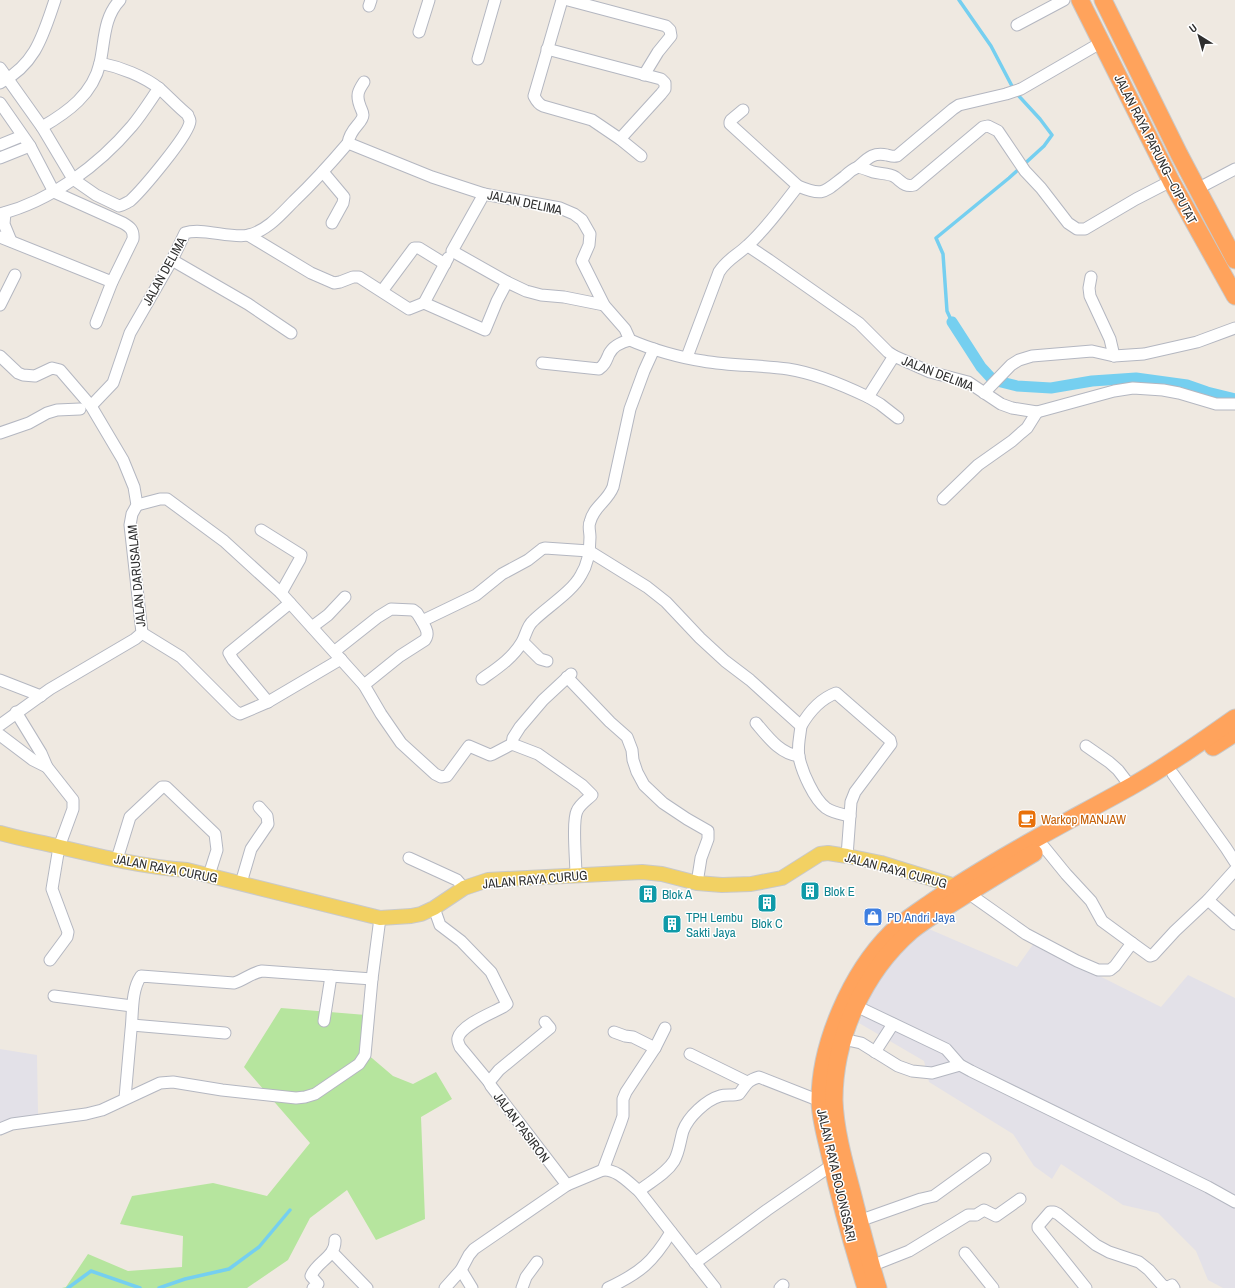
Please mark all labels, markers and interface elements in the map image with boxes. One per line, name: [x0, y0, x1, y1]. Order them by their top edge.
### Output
north arrow: [1179, 16, 1219, 56]
text: U: [1186, 20, 1200, 36]
street label: JALAN RAYA PARUNG—CIPUTAT: [1110, 72, 1201, 227]
street label: JALAN DELIMA: [486, 186, 565, 219]
street label: JALAN DELIMA: [139, 233, 191, 309]
street label: JALAN DELIMA: [899, 352, 977, 395]
street label: JALAN DARUSALAM: [124, 524, 149, 628]
cafe icon: Warkop MANJAW: [1016, 808, 1038, 830]
place label: Warkop MANJAW: [1041, 811, 1126, 828]
street label: JALAN RAYA CURUG: [843, 849, 949, 892]
street label: JALAN RAYA CURUG: [113, 850, 219, 887]
street label: JALAN RAYA CURUG: [482, 866, 588, 893]
building icon: Blok E: [799, 880, 821, 902]
building icon: Blok A: [637, 883, 659, 905]
place label: Blok E: [824, 883, 855, 900]
place label: Blok A: [662, 886, 693, 903]
building icon: Blok C: [756, 892, 778, 914]
shop icon: PD Andri Jaya: [862, 906, 884, 928]
place label: TPH Lembu Sakti Jaya: [686, 909, 743, 941]
place label: PD Andri Jaya: [887, 909, 955, 926]
building icon: TPH Lembu Sakti Jaya: [661, 913, 683, 935]
place label: Blok C: [751, 915, 783, 932]
street label: JALAN PASIRON: [490, 1089, 553, 1166]
street label: JALAN RAYA BOJONGSARI: [813, 1107, 860, 1243]

